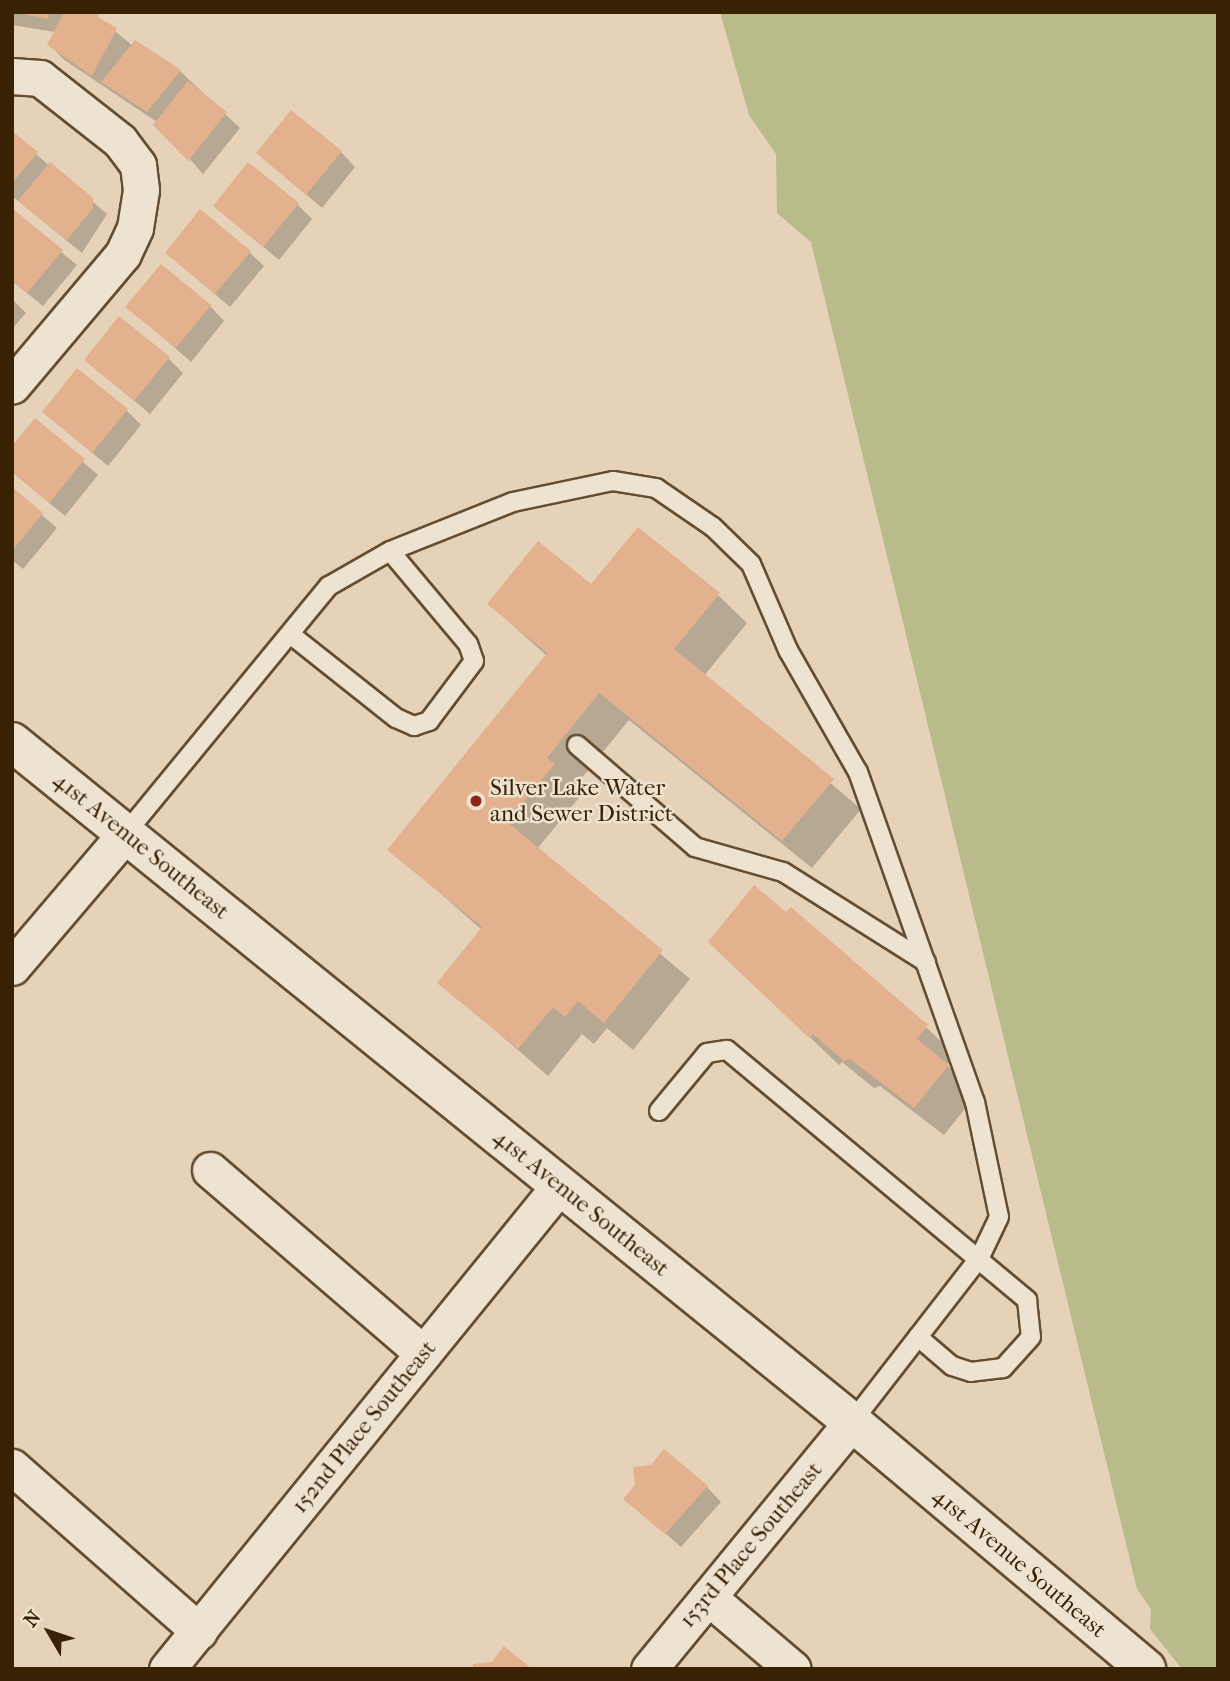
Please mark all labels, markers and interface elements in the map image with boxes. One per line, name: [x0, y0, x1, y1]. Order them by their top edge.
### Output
street label: 41st Avenue Southeast: [47, 766, 235, 926]
place label: Silver Lake Water and Sewer District: [490, 774, 673, 828]
marker: Silver Lake Water and Sewer District: [468, 793, 484, 809]
street label: 41st Avenue Southeast: [487, 1123, 675, 1283]
street label: 152nd Place Southeast: [286, 1335, 442, 1519]
street label: 153rd Place Southeast: [674, 1457, 828, 1633]
street label: 41st Avenue Southeast: [926, 1482, 1112, 1644]
north arrow: [14, 1597, 84, 1667]
text: N: [20, 1606, 46, 1631]

